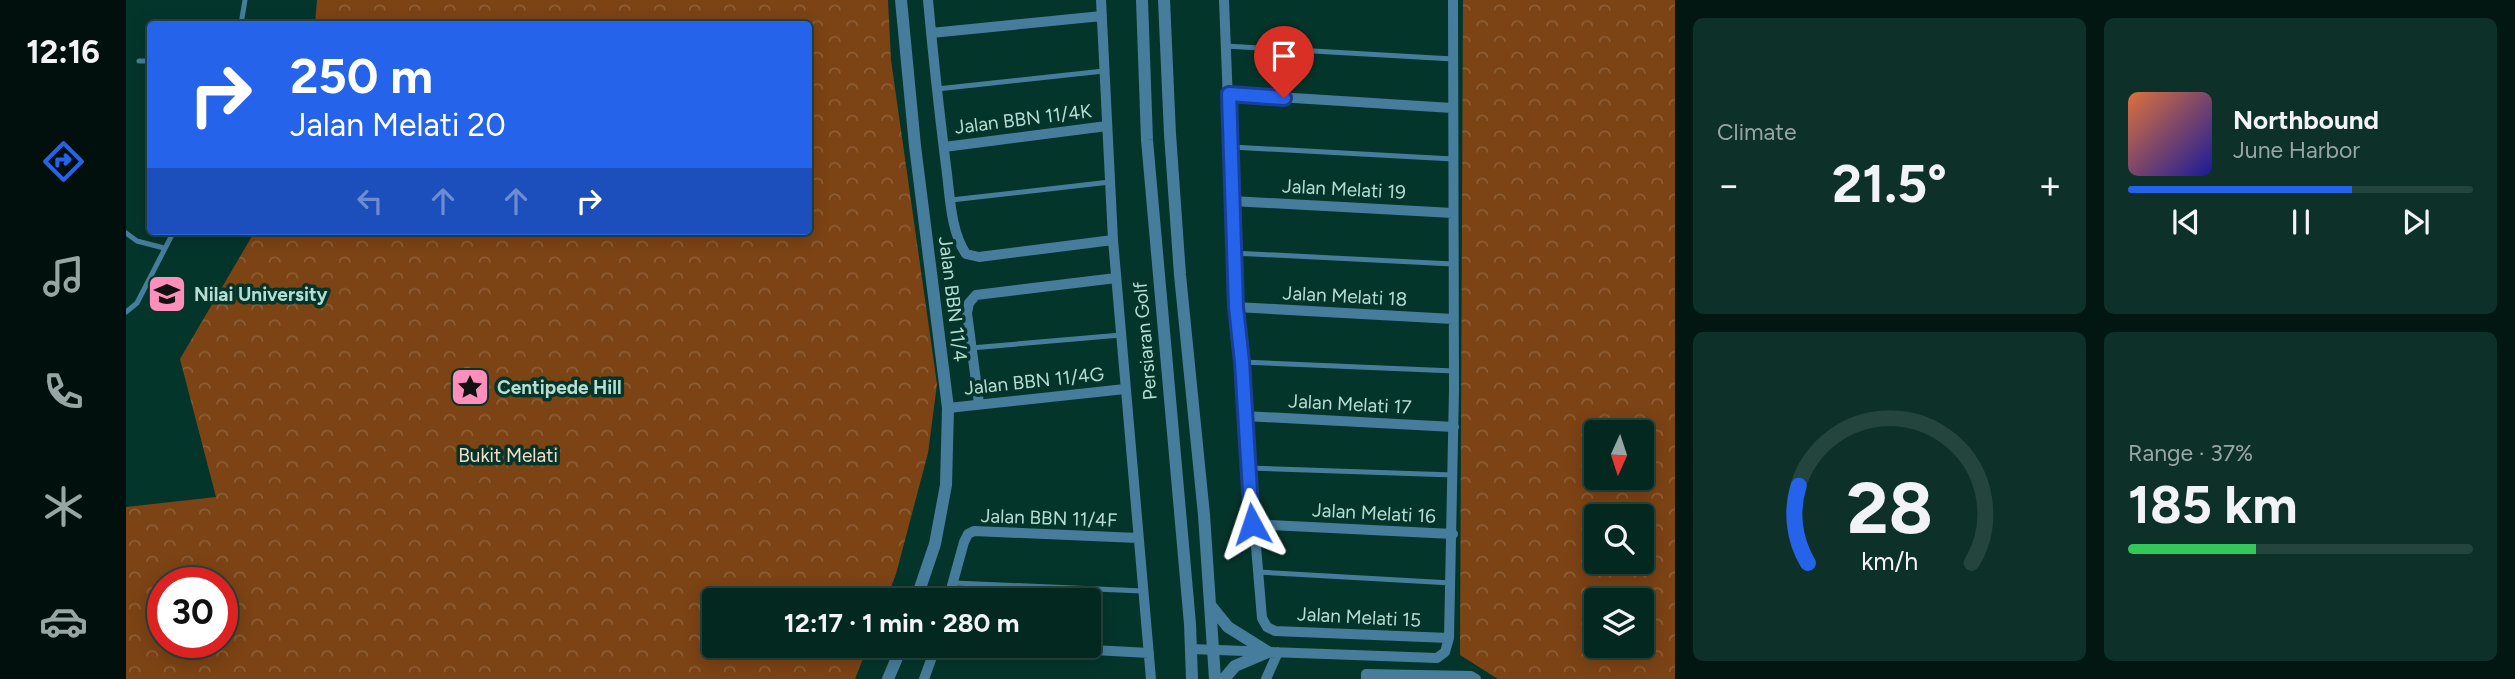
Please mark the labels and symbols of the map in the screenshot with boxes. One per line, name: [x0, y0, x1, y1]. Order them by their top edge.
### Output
pin: [1254, 26, 1314, 98]
street label: Jalan BBN 11/4K: [953, 99, 1093, 139]
street label: Jalan Melati 19: [1282, 174, 1406, 204]
street label: Jalan BBN 11/4: [934, 235, 972, 363]
school or university icon: Nilai University: [146, 273, 188, 315]
street label: Persiaran Golf: [1128, 281, 1162, 401]
street label: Jalan Melati 18: [1282, 281, 1408, 311]
place label: Nilai University: [194, 283, 328, 306]
street label: Jalan BBN 11/4G: [963, 362, 1105, 400]
place icon: Centipede Hill: [449, 366, 491, 408]
place label: Centipede Hill: [497, 376, 622, 399]
street label: Jalan Melati 17: [1288, 389, 1412, 419]
north arrow: [1584, 420, 1654, 490]
park label: Bukit Melati: [458, 444, 558, 467]
position arrow: [1215, 487, 1289, 561]
street label: Jalan Melati 16: [1312, 498, 1437, 528]
street label: Jalan BBN 11/4F: [980, 504, 1118, 532]
speed limit sign: 30: [147, 567, 238, 658]
street label: Jalan Melati 15: [1296, 602, 1422, 632]

